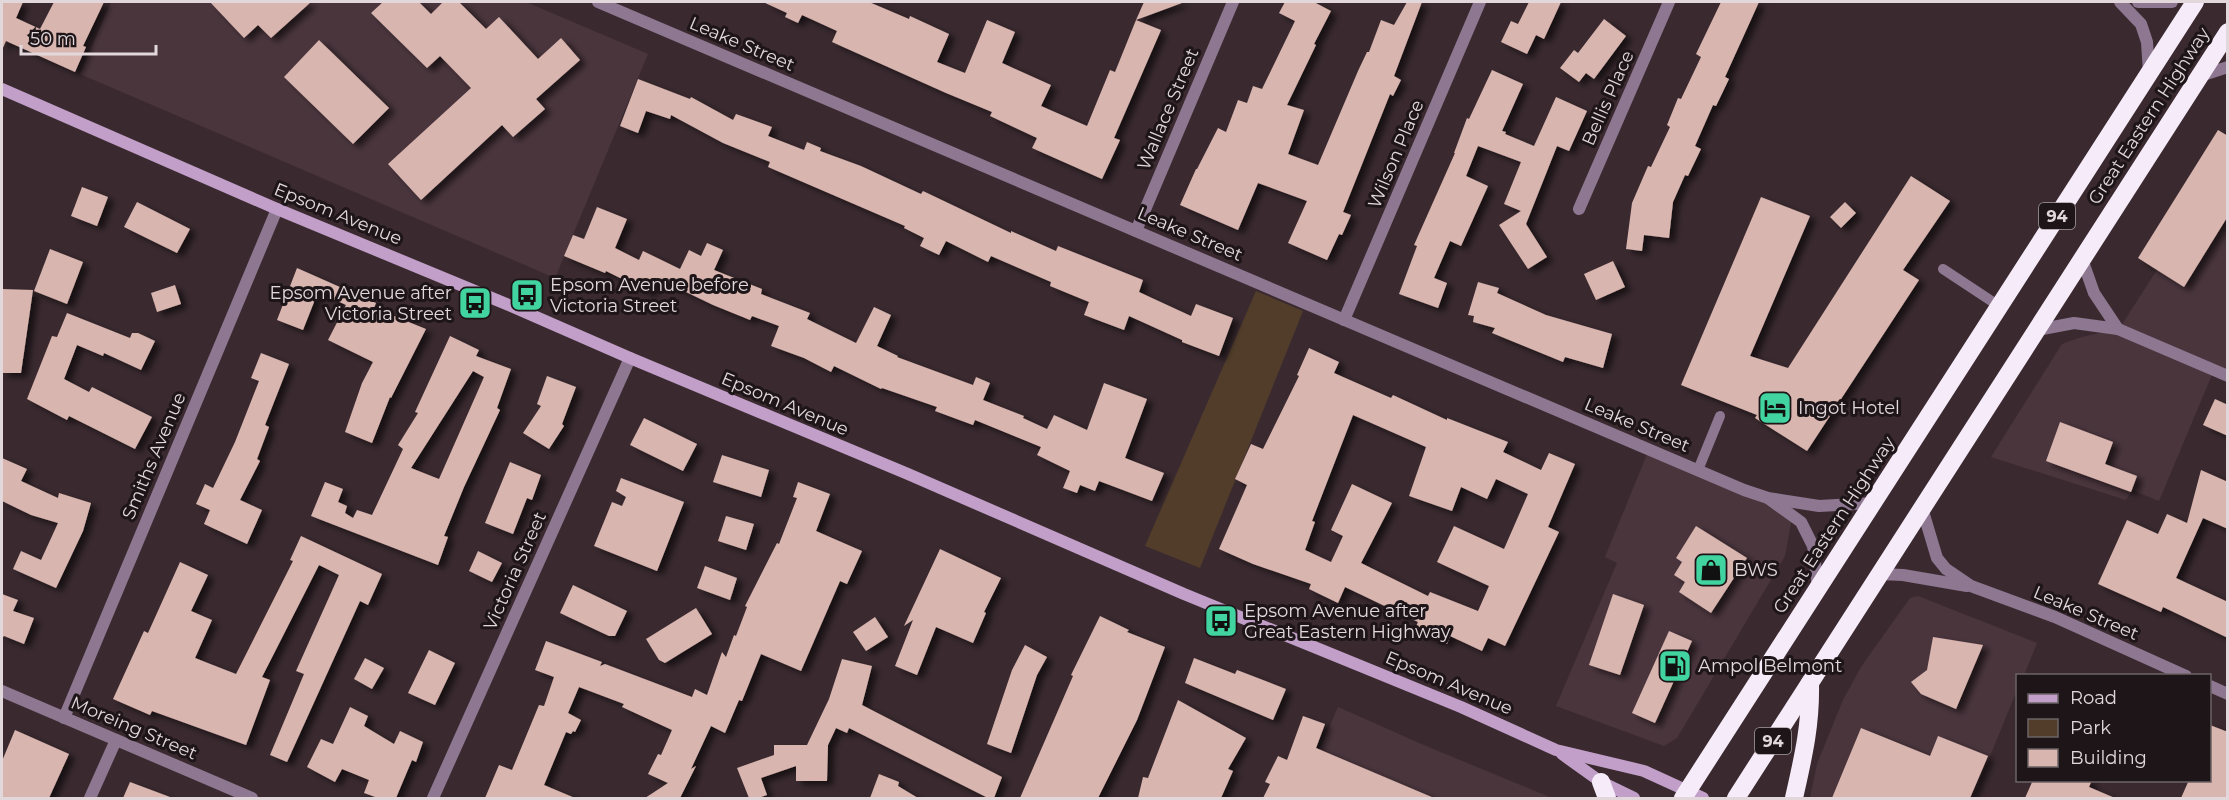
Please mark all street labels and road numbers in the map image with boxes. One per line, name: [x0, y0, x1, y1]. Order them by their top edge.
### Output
street label: Leake Street: [686, 12, 798, 76]
street label: Great Eastern Highway: [2084, 23, 2215, 209]
street label: Wallace Street: [1132, 45, 1204, 173]
street label: Bellis Place: [1577, 47, 1639, 149]
street label: Wilson Place: [1363, 96, 1429, 211]
street label: Epsom Avenue: [271, 178, 405, 250]
street label: Leake Street: [1134, 202, 1246, 266]
road number: 94: [2039, 203, 2075, 229]
street label: Epsom Avenue: [718, 367, 852, 441]
street label: Smiths Avenue: [117, 389, 191, 523]
street label: Leake Street: [1581, 393, 1693, 457]
street label: Great Eastern Highway: [1769, 432, 1900, 618]
street label: Victoria Street: [479, 508, 551, 634]
street label: Leake Street: [2030, 581, 2142, 645]
street label: Epsom Avenue: [1382, 646, 1516, 720]
street label: Moreing Street: [68, 692, 200, 764]
road number: 94: [1755, 728, 1791, 754]

